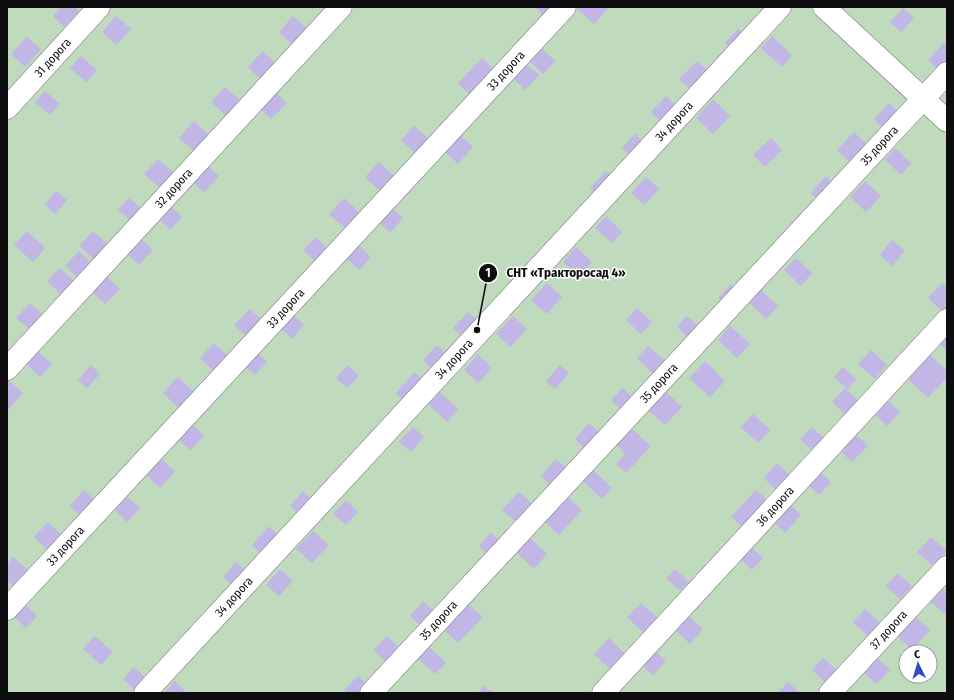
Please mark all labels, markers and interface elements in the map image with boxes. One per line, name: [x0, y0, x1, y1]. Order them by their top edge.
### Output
street label: 31 дорога: [32, 35, 74, 80]
street label: 33 дорога: [484, 48, 528, 93]
street label: 34 дорога: [652, 98, 696, 144]
street label: 35 дорога: [858, 123, 901, 168]
street label: 32 дорога: [152, 166, 196, 211]
callout: СНТ «Тракторосад 4»: [478, 260, 633, 285]
text: СНТ «Тракторосад 4»: [506, 265, 626, 280]
text: 1: [485, 266, 491, 280]
street label: 33 дорога: [264, 286, 308, 331]
street label: 34 дорога: [432, 336, 476, 382]
street label: 35 дорога: [637, 360, 681, 406]
street label: 36 дорога: [753, 483, 797, 529]
street label: 33 дорога: [44, 523, 87, 569]
street label: 34 дорога: [212, 574, 256, 620]
street label: 35 дорога: [417, 598, 460, 643]
street label: 37 дорога: [867, 607, 910, 652]
north arrow: [898, 644, 938, 684]
text: С: [914, 648, 921, 661]

